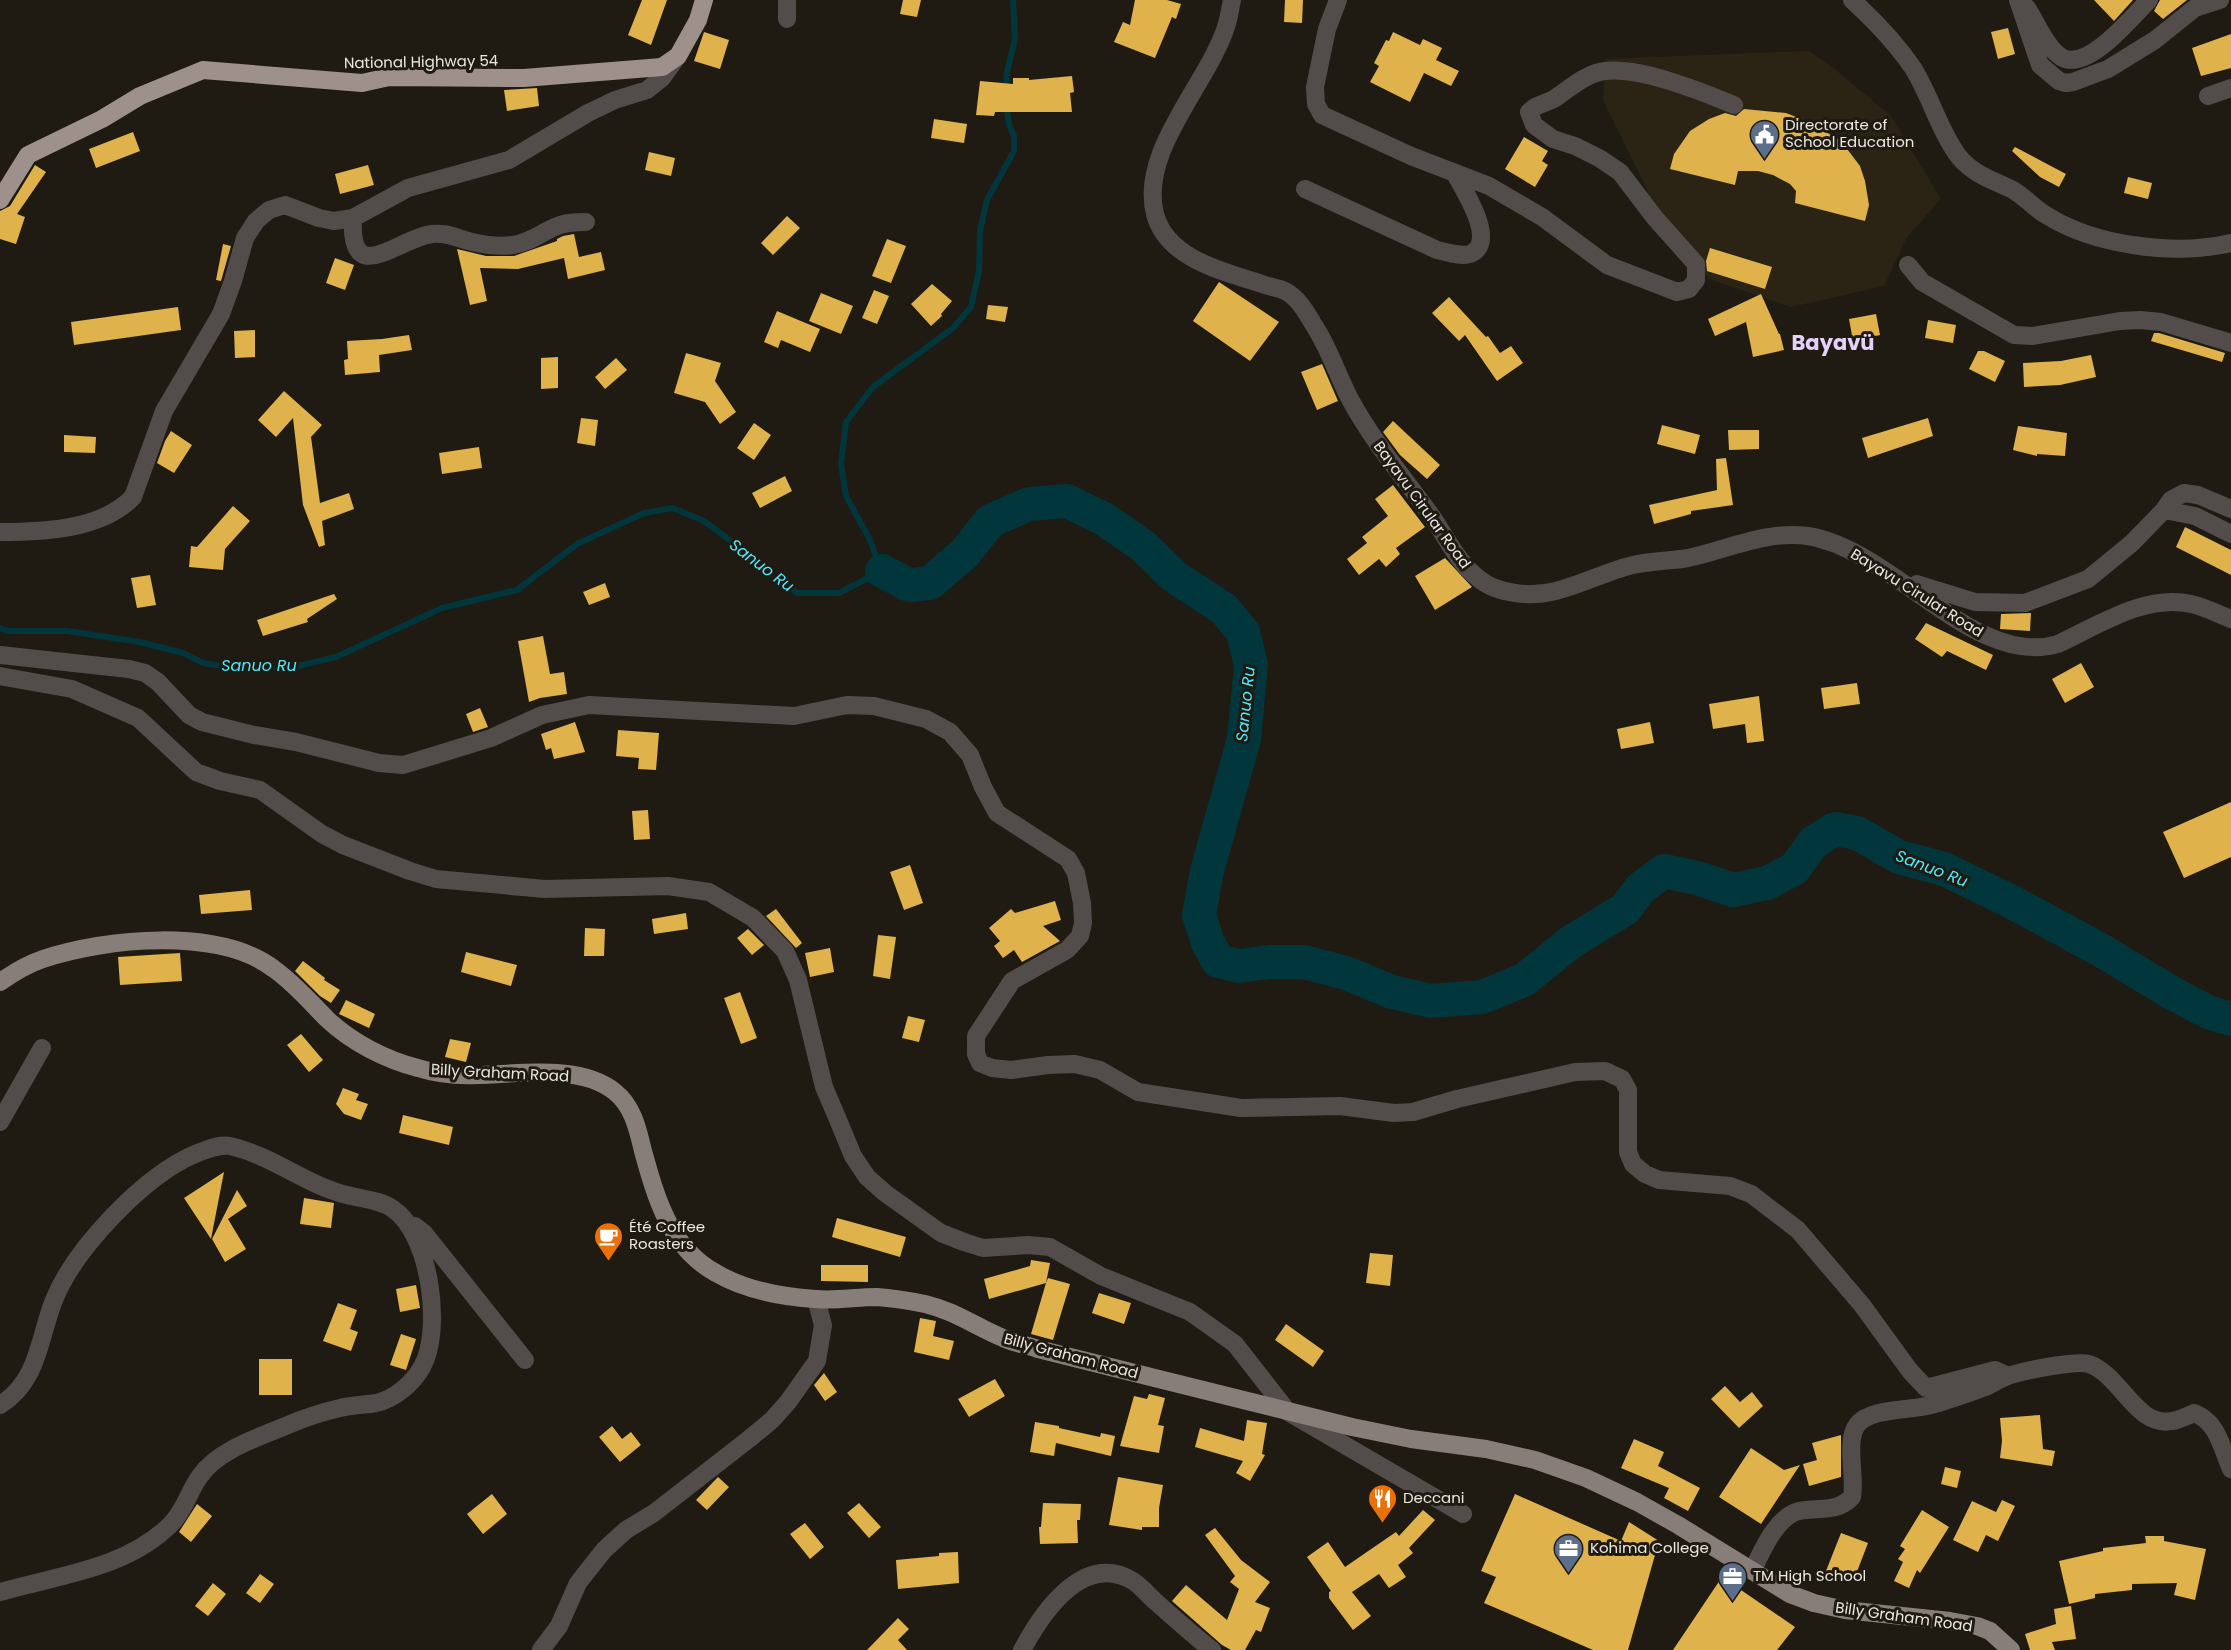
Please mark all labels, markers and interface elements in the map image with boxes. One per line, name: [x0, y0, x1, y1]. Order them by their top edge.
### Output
street label: National Highway 54: [344, 50, 498, 73]
place label: Directorate of School Education: [1785, 114, 1914, 152]
public building icon: Directorate of School Education: [1748, 118, 1780, 160]
district label: Bayavü: [1792, 328, 1874, 357]
street label: Bayavu Cirular Road: [1369, 437, 1476, 573]
water label: Sanuo Ru: [725, 533, 799, 597]
street label: Bayavu Cirular Road: [1847, 543, 1988, 642]
water label: Sanuo Ru: [221, 654, 297, 677]
water label: Sanuo Ru: [1230, 665, 1261, 743]
water label: Sanuo Ru: [1892, 844, 1971, 893]
street label: Billy Graham Road: [430, 1058, 570, 1087]
place label: Été Coffee Roasters: [629, 1216, 705, 1254]
cafe icon: Été Coffee Roasters: [592, 1220, 624, 1262]
street label: Billy Graham Road: [1002, 1327, 1141, 1384]
restaurant icon: Deccani: [1366, 1482, 1398, 1524]
place label: Deccani: [1403, 1487, 1465, 1508]
office icon: Kohima College: [1553, 1532, 1585, 1574]
place label: Kohima College: [1590, 1537, 1709, 1558]
office icon: TM High School: [1716, 1560, 1748, 1602]
place label: TM High School: [1753, 1565, 1866, 1586]
street label: Billy Graham Road: [1834, 1596, 1974, 1637]

